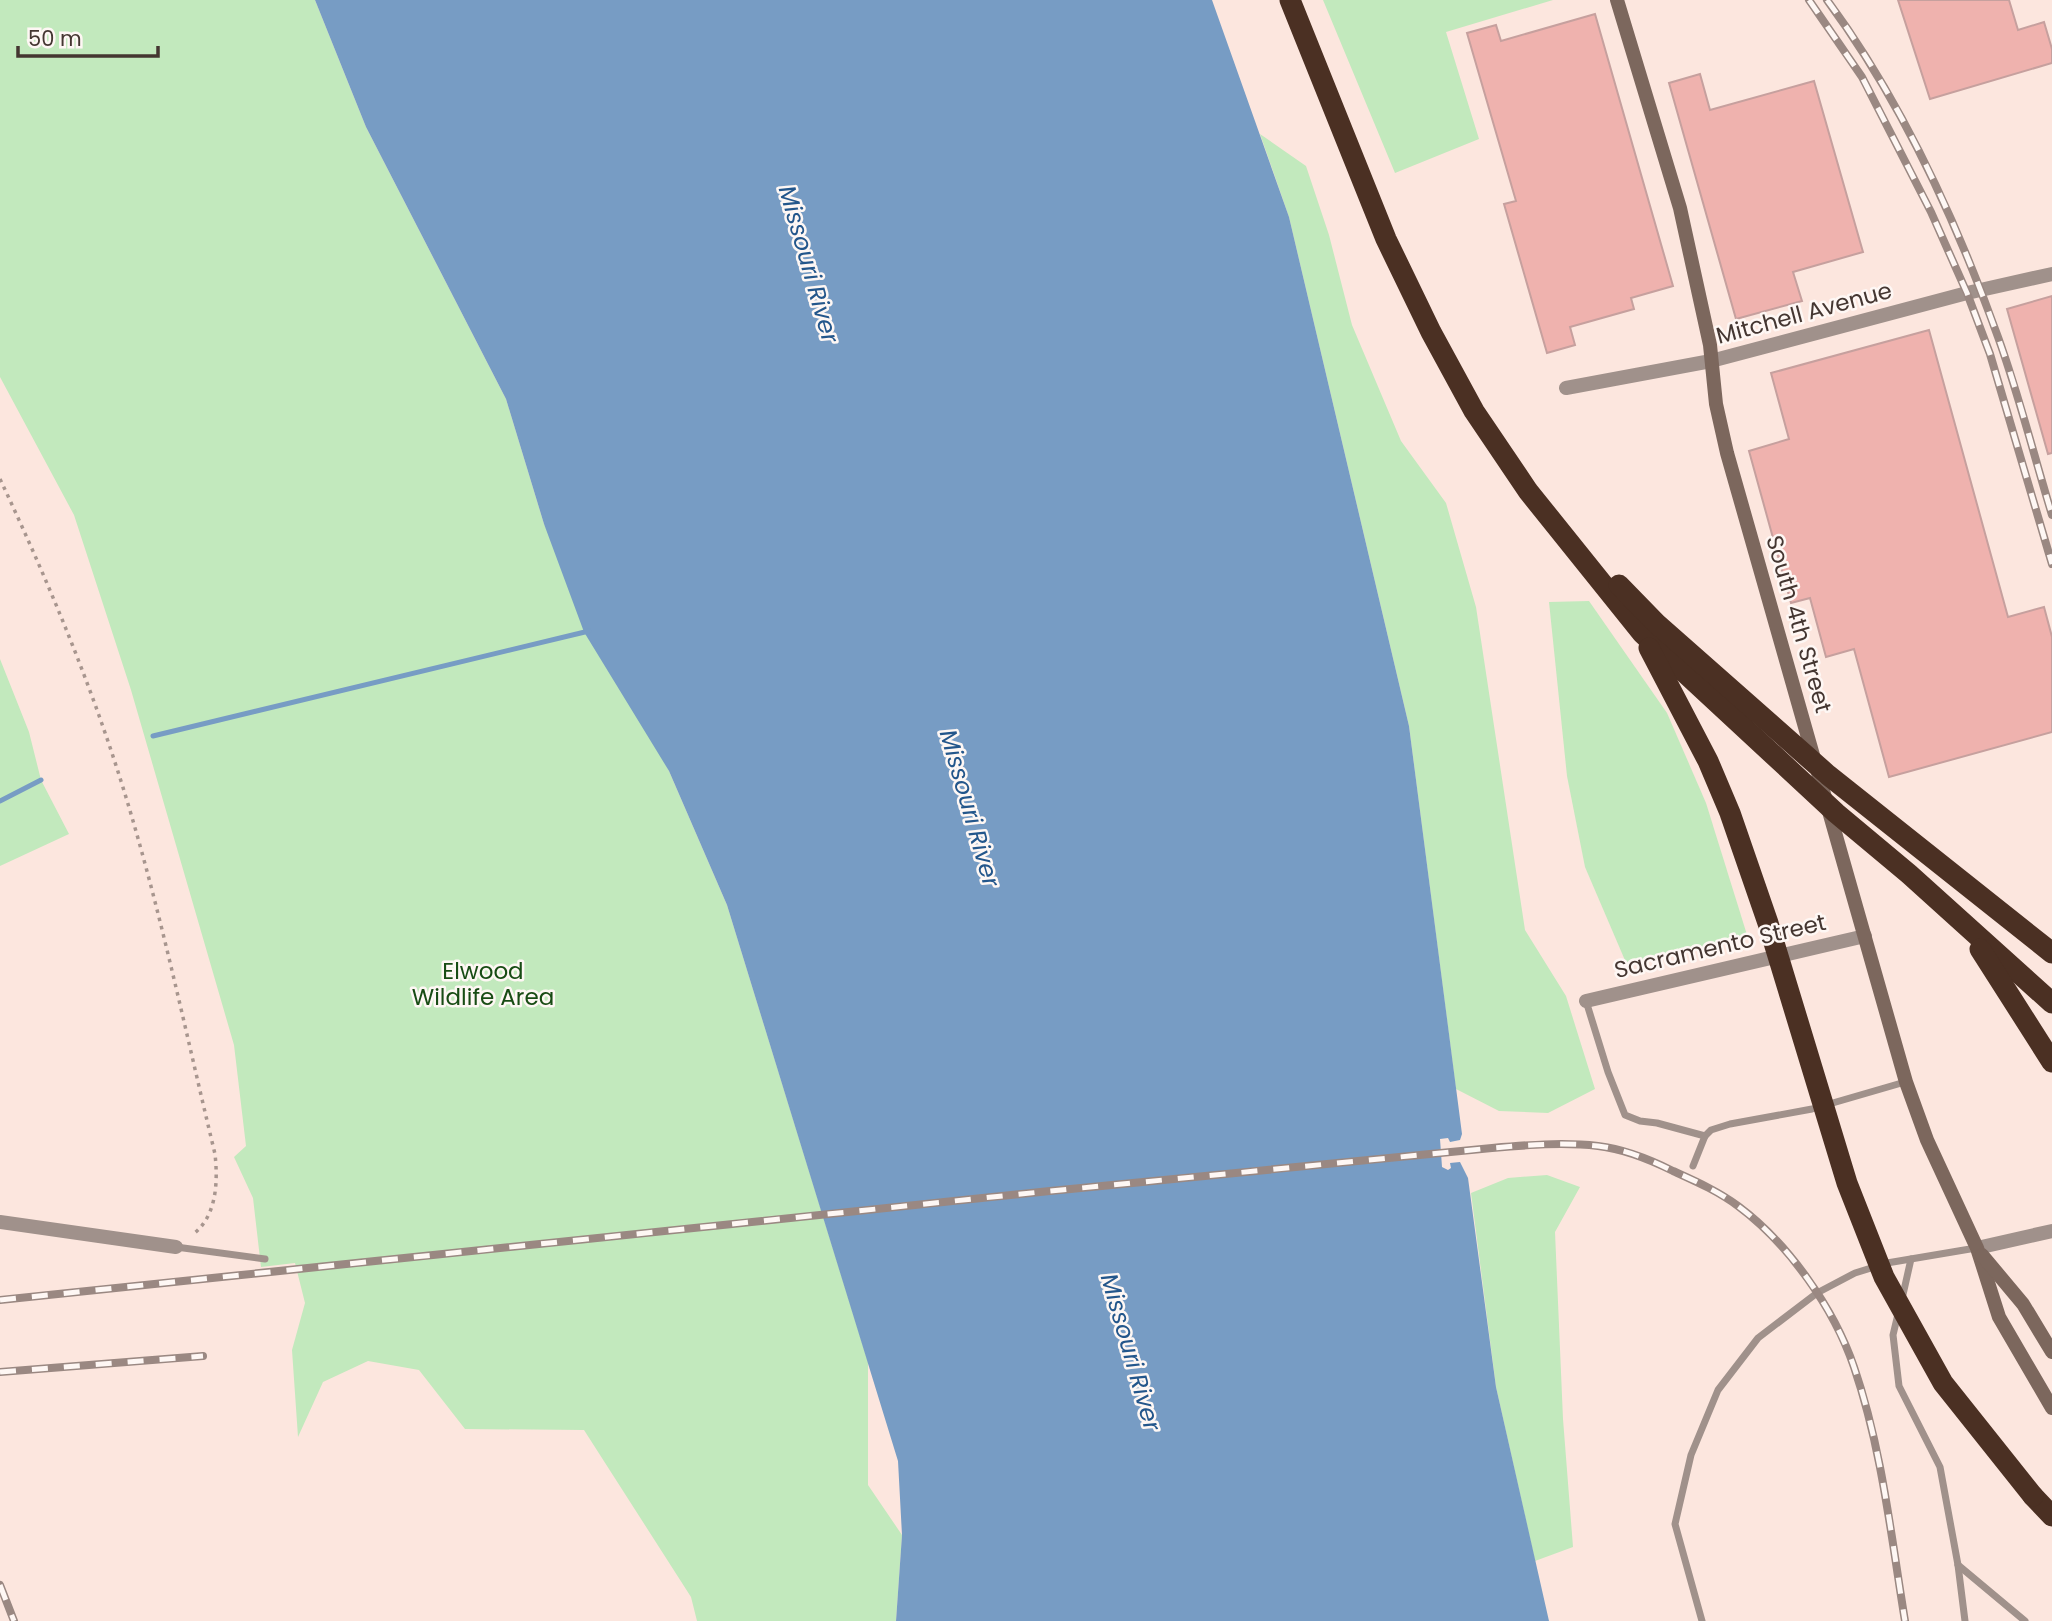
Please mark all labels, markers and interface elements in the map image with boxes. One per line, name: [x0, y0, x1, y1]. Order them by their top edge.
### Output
scale bar: [18, 14, 158, 58]
text: 50 m: [28, 24, 82, 53]
water label: Missouri River: [771, 182, 847, 347]
street label: Mitchell Avenue: [1713, 274, 1895, 352]
street label: South 4th Street: [1758, 532, 1840, 716]
water label: Missouri River: [932, 726, 1008, 891]
street label: Sacramento Street: [1611, 906, 1829, 986]
park label: Elwood Wildlife Area: [412, 955, 554, 1013]
water label: Missouri River: [1093, 1270, 1169, 1435]

